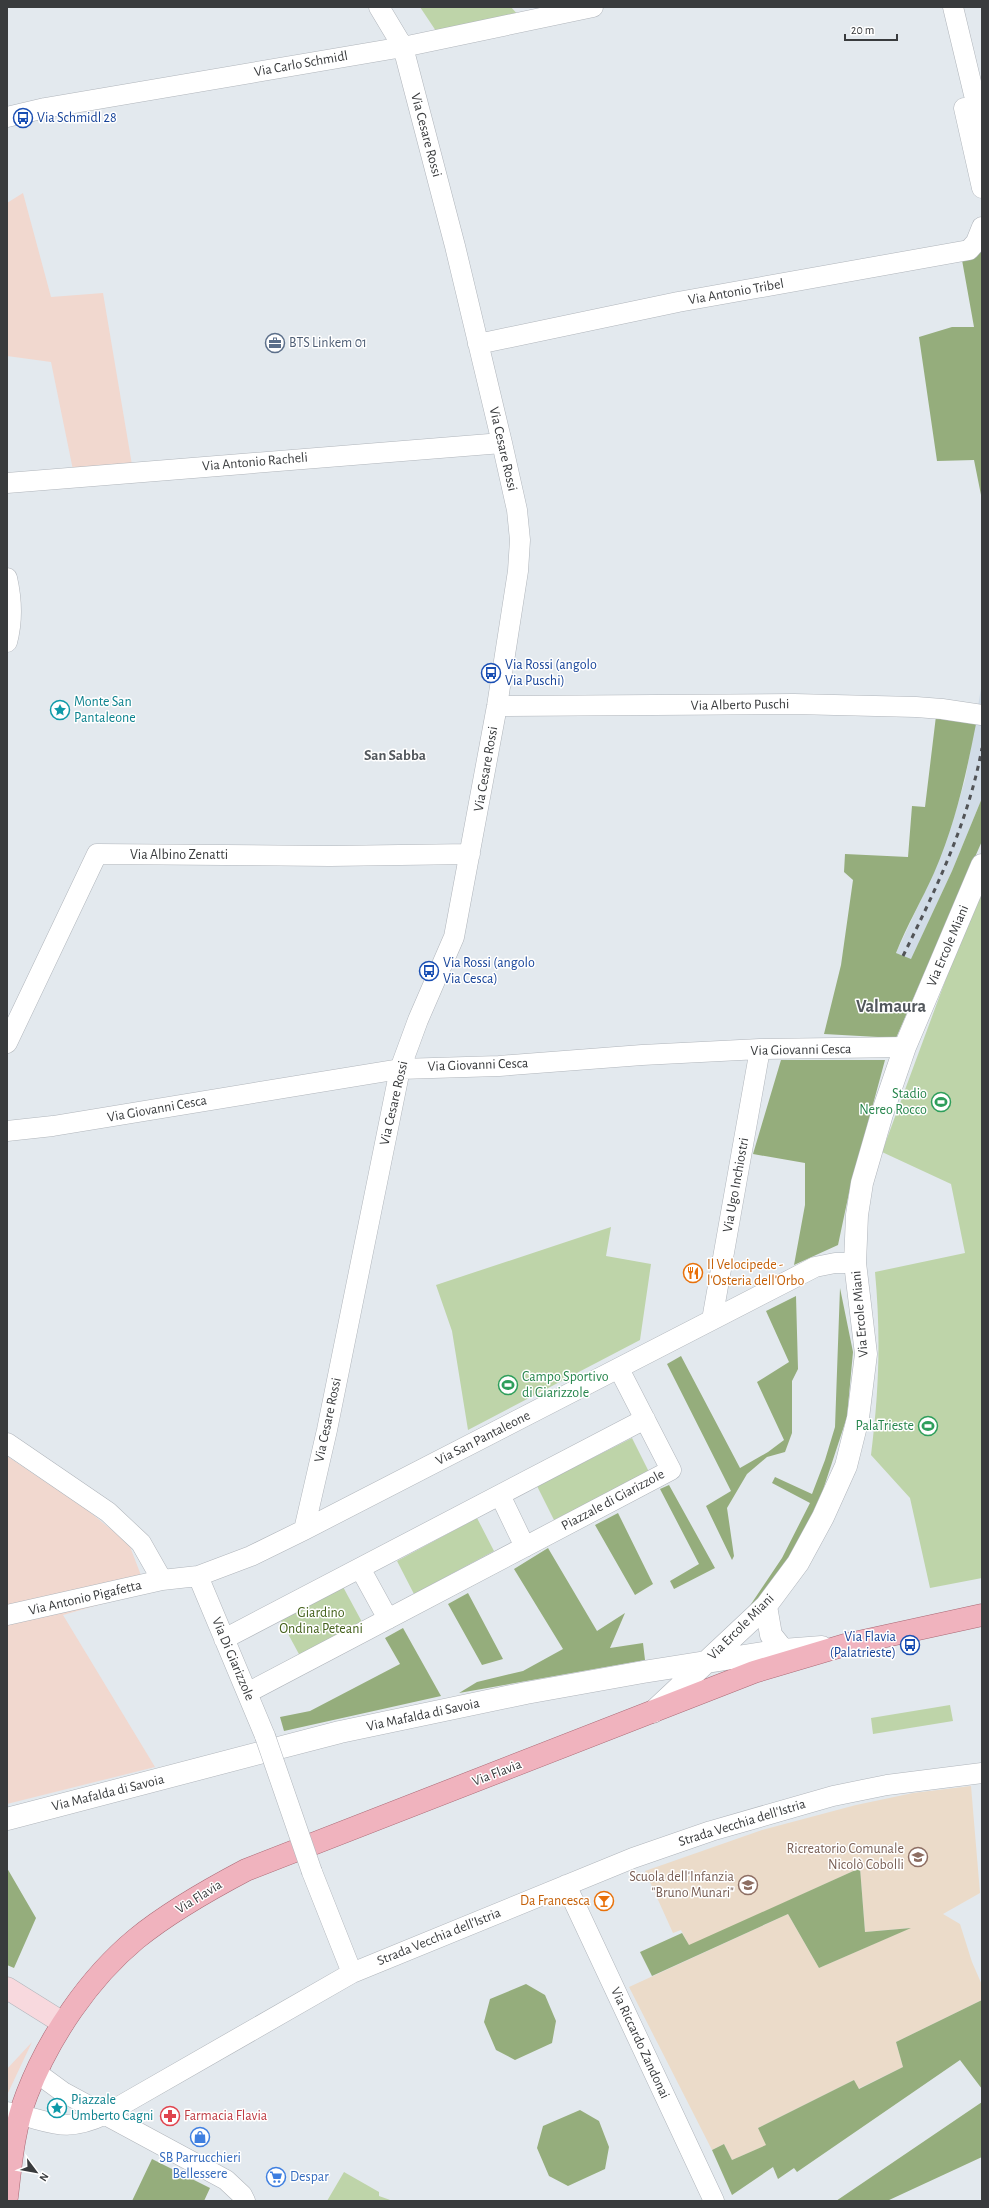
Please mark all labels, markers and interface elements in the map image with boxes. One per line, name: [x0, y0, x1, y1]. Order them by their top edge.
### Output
scale bar: [845, 16, 897, 42]
text: 20 m: [851, 24, 874, 36]
street label: Via Carlo Schmidl: [253, 49, 349, 79]
street label: Via Cesare Rossi: [408, 92, 444, 178]
bus stop icon: Via Schmidl 28: [12, 107, 34, 129]
place label: Via Schmidl 28: [37, 111, 117, 125]
street label: Via Antonio Tribel: [687, 277, 785, 307]
office icon: BTS Linkem 01: [264, 332, 286, 354]
place label: BTS Linkem 01: [289, 336, 367, 350]
street label: Via Cesare Rossi: [486, 405, 520, 493]
street label: Via Antonio Racheli: [202, 450, 308, 474]
place label: Via Rossi (angolo Via Puschi): [505, 658, 597, 688]
bus stop icon: Via Rossi (angolo Via Puschi): [480, 662, 502, 684]
place label: Monte San Pantaleone: [74, 695, 136, 725]
street label: Via Alberto Puschi: [691, 697, 789, 713]
place icon: Monte San Pantaleone: [49, 699, 71, 721]
street label: Via Cesare Rossi: [472, 725, 500, 813]
district label: San Sabba: [364, 748, 426, 763]
street label: Via Albino Zenatti: [130, 848, 228, 862]
street label: Via Ercole Miani: [925, 903, 971, 989]
place label: Via Rossi (angolo Via Cesca): [443, 956, 535, 986]
bus stop icon: Via Rossi (angolo Via Cesca): [418, 960, 440, 982]
district label: Valmaura: [856, 998, 926, 1016]
street label: Via Giovanni Cesca: [750, 1042, 852, 1058]
street label: Via Giovanni Cesca: [427, 1056, 529, 1074]
street label: Via Cesare Rossi: [377, 1059, 411, 1147]
place label: Stadio Nereo Rocco: [859, 1087, 927, 1117]
sports icon: Stadio Nereo Rocco: [930, 1091, 952, 1113]
street label: Via Giovanni Cesca: [106, 1093, 208, 1125]
street label: Via Ugo Inchiostri: [721, 1136, 751, 1234]
place label: Il Velocipede - l'Osteria dell'Orbo: [707, 1258, 804, 1288]
restaurant icon: Il Velocipede - l'Osteria dell'Orbo: [682, 1262, 704, 1284]
street label: Via Ercole Miani: [849, 1270, 871, 1358]
place label: Campo Sportivo di Giarizzole: [522, 1370, 609, 1400]
sports icon: Campo Sportivo di Giarizzole: [497, 1374, 519, 1396]
street label: Via Cesare Rossi: [312, 1376, 344, 1464]
street label: Via San Pantaleone: [433, 1408, 533, 1468]
sports icon: PalaTrieste: [917, 1415, 939, 1437]
place label: PalaTrieste: [855, 1419, 914, 1433]
street label: Piazzale di Giarizzole: [559, 1467, 667, 1533]
street label: Via Antonio Pigafetta: [27, 1578, 143, 1618]
street label: Via Ercole Miani: [705, 1591, 777, 1663]
park label: Giardino Ondina Peteani: [279, 1606, 363, 1636]
street label: Via Di Giarizzole: [209, 1615, 257, 1703]
place label: Via Flavia (Palatrieste): [830, 1630, 897, 1660]
bus stop icon: Via Flavia (Palatrieste): [899, 1634, 921, 1656]
street label: Via Mafalda di Savoia: [365, 1696, 481, 1734]
street label: Via Flavia: [470, 1757, 524, 1789]
street label: Via Mafalda di Savoia: [50, 1772, 166, 1814]
street label: Strada Vecchia dell'Istria: [677, 1797, 808, 1849]
place label: Ricreatorio Comunale Nicolò Cobolli: [787, 1842, 904, 1872]
school or university icon: Ricreatorio Comunale Nicolò Cobolli: [907, 1846, 929, 1868]
place label: Scuola dell'Infanzia "Bruno Munari": [629, 1870, 735, 1900]
school or university icon: Scuola dell'Infanzia "Bruno Munari": [737, 1874, 759, 1896]
street label: Via Flavia: [173, 1877, 225, 1917]
bar icon: Da Francesca: [593, 1890, 615, 1912]
place label: Da Francesca: [520, 1894, 591, 1908]
street label: Strada Vecchia dell'Istria: [375, 1906, 503, 1968]
street label: Via Riccardo Zandonai: [608, 1985, 672, 2101]
place label: Piazzale Umberto Cagni: [71, 2093, 154, 2123]
place icon: Piazzale Umberto Cagni: [46, 2097, 68, 2119]
pharmacy icon: Farmacia Flavia: [159, 2105, 181, 2127]
place label: Farmacia Flavia: [184, 2109, 268, 2123]
shop icon: SB Parrucchieri Bellessere: [189, 2126, 211, 2148]
place label: SB Parrucchieri Bellessere: [159, 2151, 241, 2181]
north arrow: [16, 2152, 56, 2192]
supermarket icon: Despar: [265, 2166, 287, 2188]
place label: Despar: [290, 2170, 329, 2184]
text: N: [37, 2171, 51, 2183]

